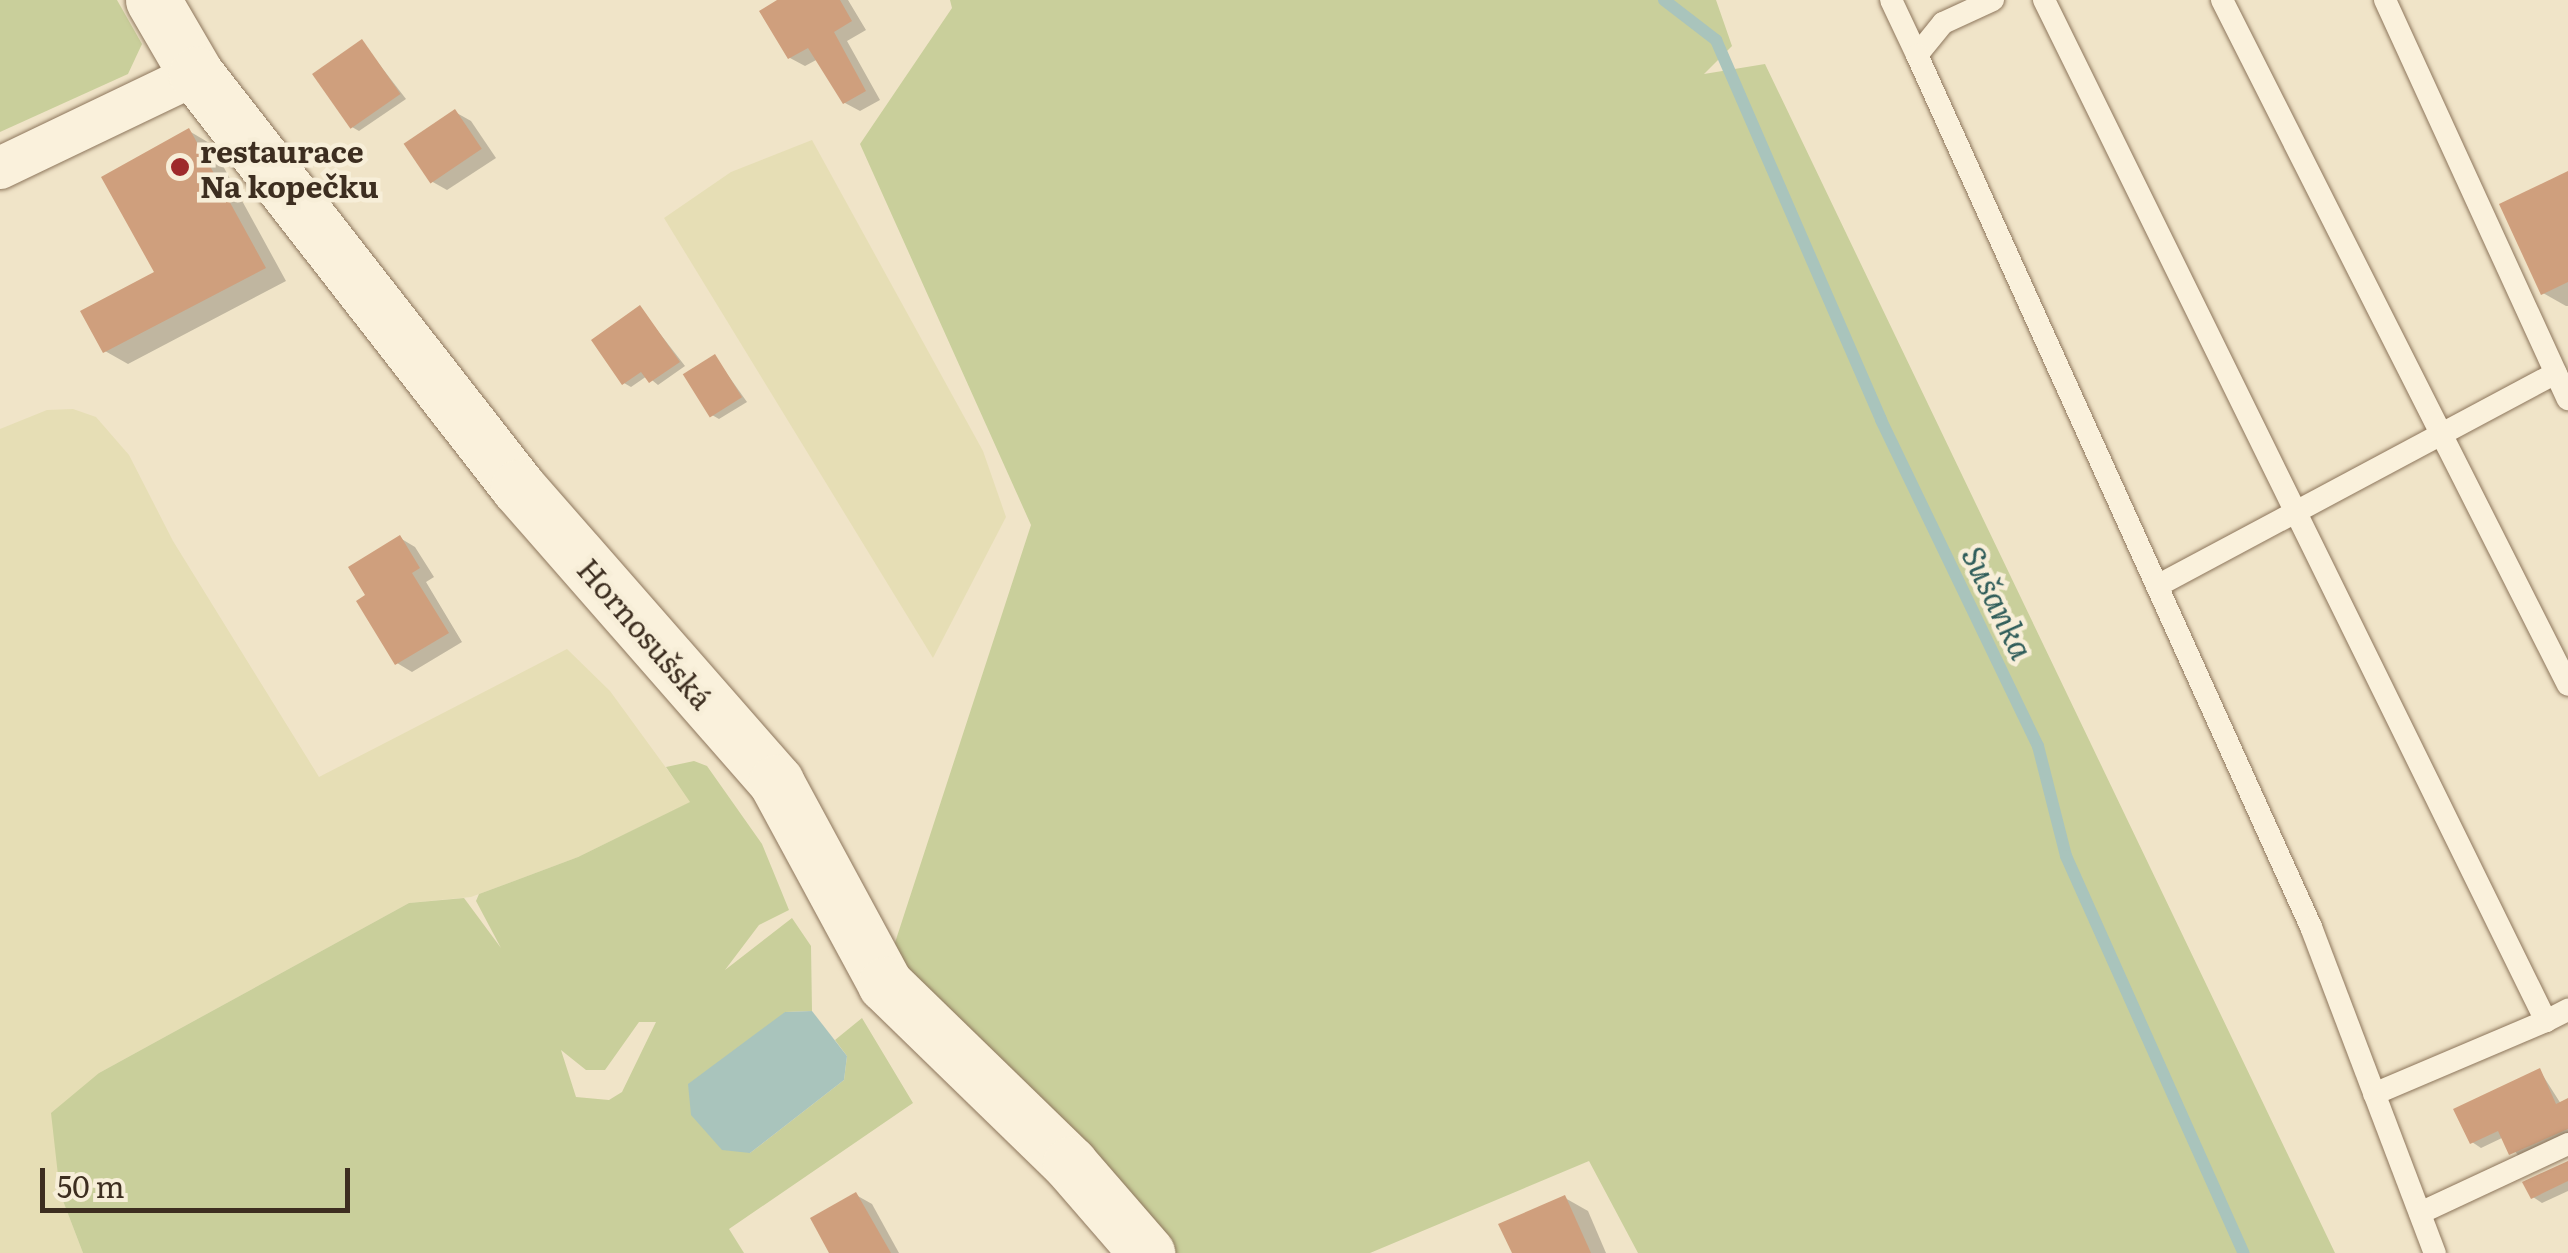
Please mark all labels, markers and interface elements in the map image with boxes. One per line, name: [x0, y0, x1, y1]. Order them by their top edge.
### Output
place label: restaurace Na kopečku: [200, 132, 379, 202]
marker: restaurace Na kopečku: [169, 156, 191, 178]
water label: Sušanka: [1955, 539, 2043, 665]
street label: Hornosušská: [571, 551, 721, 715]
scale bar: [45, 1148, 355, 1210]
text: 50 m: [57, 1163, 125, 1207]

